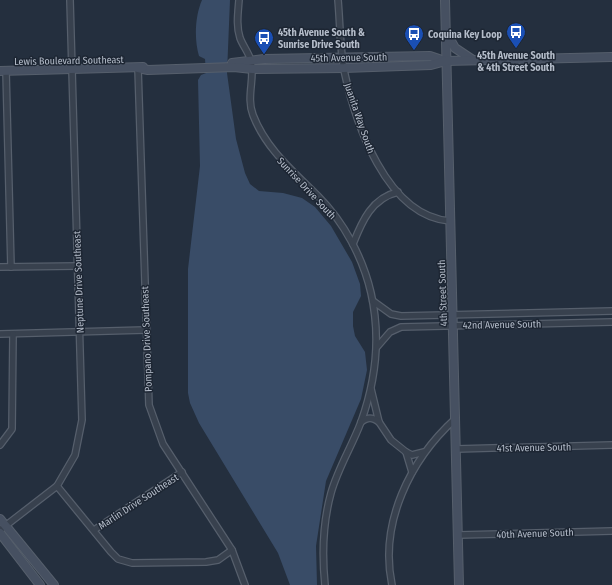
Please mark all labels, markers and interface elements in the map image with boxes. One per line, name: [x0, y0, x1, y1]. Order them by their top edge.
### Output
bus stop icon: 45th Avenue South & 4th Street South: [505, 21, 527, 49]
bus stop icon: Coquina Key Loop: [403, 23, 425, 51]
bus stop icon: 45th Avenue South & Sunrise Drive South: [253, 27, 275, 55]
place label: 45th Avenue South & Sunrise Drive South: [278, 27, 365, 51]
place label: Coquina Key Loop: [428, 29, 502, 41]
place label: 45th Avenue South & 4th Street South: [477, 50, 555, 74]
street label: 45th Avenue South: [311, 51, 387, 65]
street label: Lewis Boulevard Southeast: [14, 54, 125, 68]
street label: Juanita Way South: [341, 81, 377, 155]
street label: Sunrise Drive South: [274, 155, 338, 222]
street label: Neptune Drive Southeast: [71, 230, 87, 333]
street label: 4th Street South: [436, 259, 450, 326]
street label: Pompano Drive Southeast: [139, 285, 155, 392]
street label: 42nd Avenue South: [463, 318, 541, 332]
street label: 41st Avenue South: [497, 441, 571, 455]
street label: Marlin Drive Southeast: [96, 471, 181, 532]
street label: 40th Avenue South: [496, 527, 574, 541]

